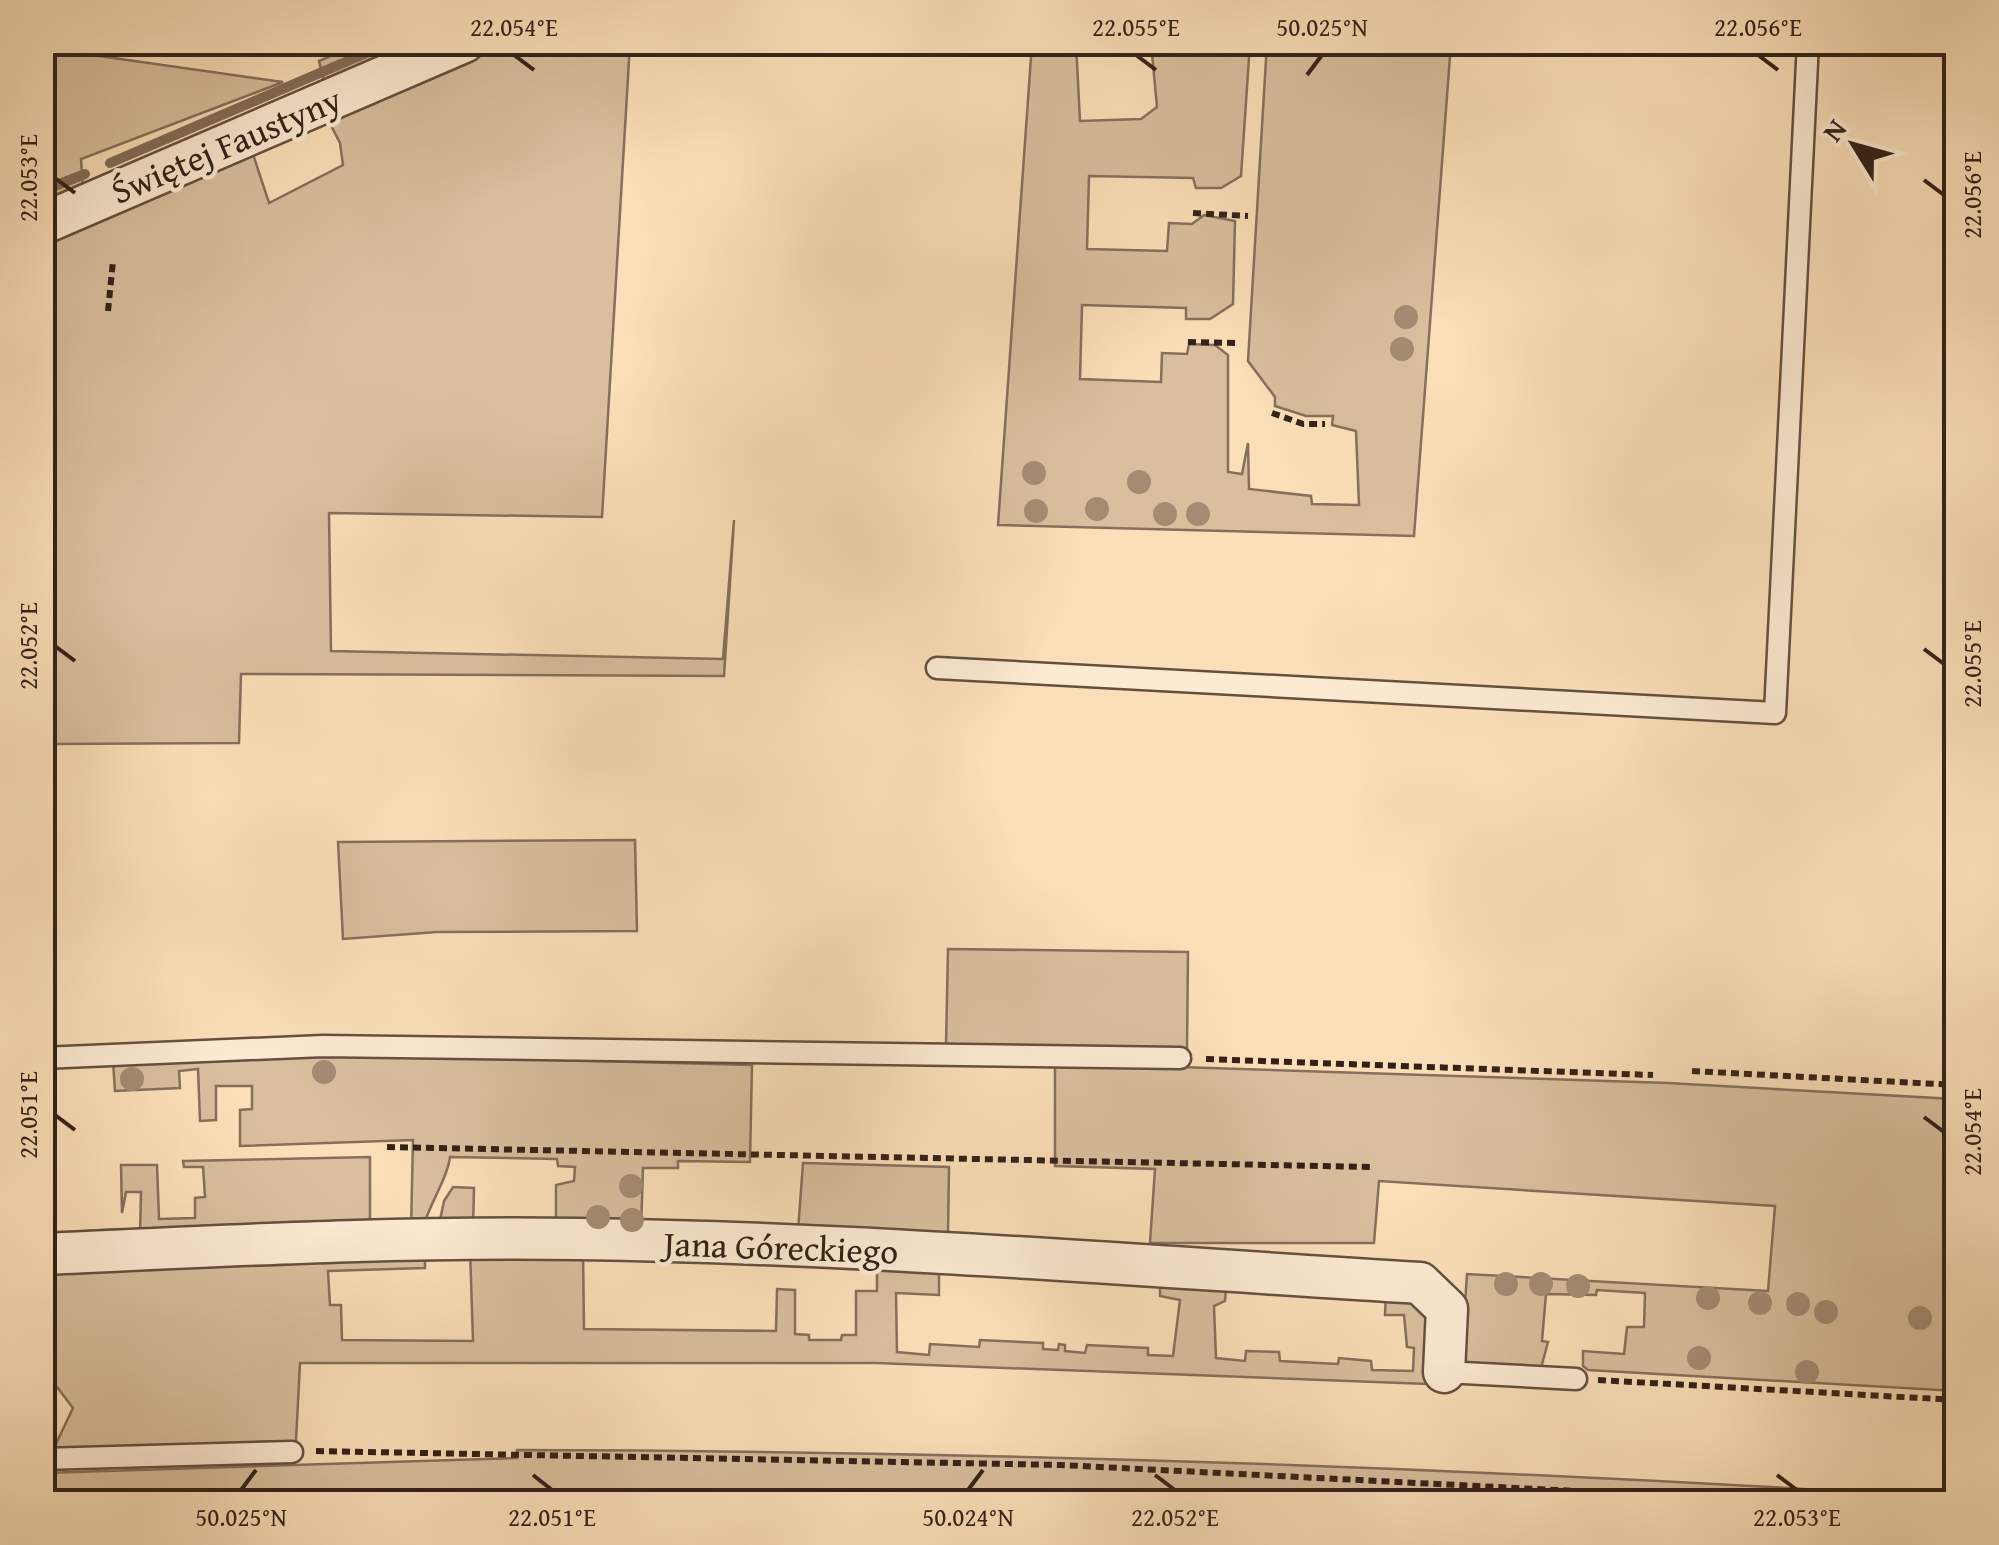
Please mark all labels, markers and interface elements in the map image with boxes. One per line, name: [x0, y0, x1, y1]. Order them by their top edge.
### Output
text: 22.054°E: [470, 9, 558, 45]
text: 22.055°E: [1092, 9, 1180, 45]
text: 50.025°N: [1276, 9, 1368, 45]
text: 22.056°E: [1714, 9, 1802, 45]
street label: Świętej Faustyny: [103, 73, 350, 217]
north arrow: [1804, 95, 1904, 195]
text: N: [1812, 110, 1856, 149]
text: 22.053°E: [10, 134, 46, 222]
text: 22.056°E: [1954, 151, 1990, 239]
text: 22.052°E: [10, 602, 46, 690]
text: 22.055°E: [1954, 620, 1990, 708]
text: 22.051°E: [10, 1071, 46, 1159]
text: 22.054°E: [1954, 1088, 1990, 1176]
street label: Jana Góreckiego: [659, 1217, 899, 1277]
text: 50.025°N: [195, 1499, 287, 1535]
text: 22.051°E: [508, 1499, 596, 1535]
text: 50.024°N: [922, 1499, 1014, 1535]
text: 22.052°E: [1131, 1499, 1219, 1535]
text: 22.053°E: [1753, 1499, 1841, 1535]

